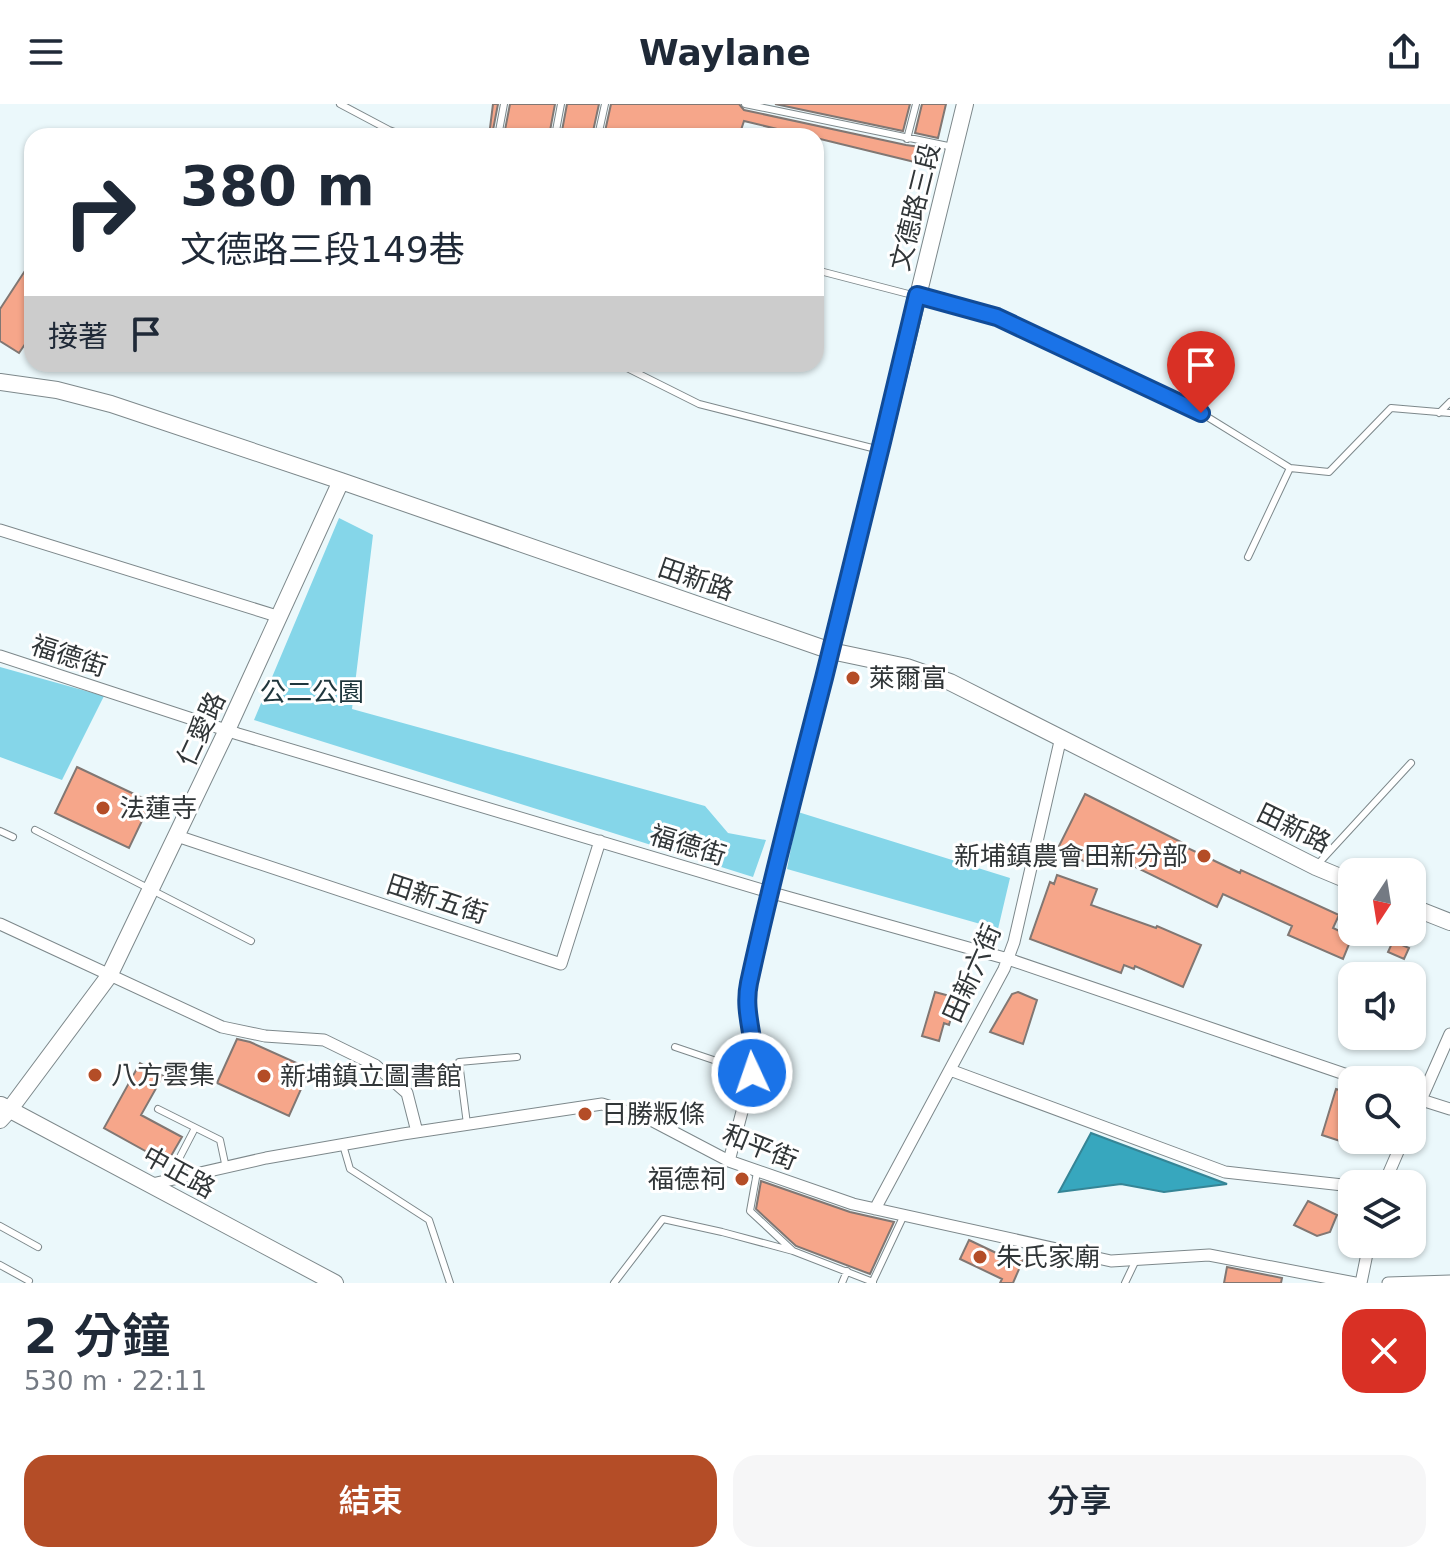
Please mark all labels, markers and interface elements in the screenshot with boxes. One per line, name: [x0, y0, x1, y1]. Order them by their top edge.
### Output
icon: menu: [24, 30, 68, 74]
icon: share: [1382, 30, 1426, 74]
text: Waylane: [639, 32, 811, 73]
street label: 文德路三段: [885, 140, 945, 274]
text: 380 m: [180, 153, 375, 218]
icon: right: [48, 160, 152, 264]
text: 文德路三段149巷: [180, 229, 465, 270]
icon: arrive: [124, 312, 168, 356]
text: 接著: [48, 319, 108, 354]
pin: [1167, 331, 1235, 413]
icon: arrive: [1179, 343, 1223, 387]
street label: 田新路: [654, 552, 738, 606]
street label: 福德街: [27, 630, 111, 682]
place label: 萊爾富: [869, 663, 947, 693]
marker: 萊爾富: [844, 669, 862, 687]
park label: 公二公園: [260, 677, 364, 707]
street label: 仁愛路: [171, 687, 231, 771]
place label: 法蓮寺: [119, 793, 197, 823]
street label: 田新路: [1252, 797, 1336, 859]
marker: 法蓮寺: [94, 799, 112, 817]
street label: 福德街: [646, 819, 730, 871]
place label: 新埔鎮農會田新分部: [954, 841, 1188, 871]
marker: 新埔鎮農會田新分部: [1195, 847, 1213, 865]
north arrow: [1338, 858, 1426, 946]
map controls: [1338, 858, 1426, 1258]
street label: 田新五街: [383, 869, 491, 929]
street label: 田新六街: [937, 919, 1007, 1027]
button: sound: [1338, 962, 1426, 1050]
position arrow: [710, 1031, 794, 1115]
place label: 八方雲集: [111, 1060, 215, 1090]
place label: 新埔鎮立圖書館: [280, 1061, 462, 1091]
marker: 八方雲集: [86, 1066, 104, 1084]
button: search: [1338, 1066, 1426, 1154]
marker: 新埔鎮立圖書館: [255, 1067, 273, 1085]
place label: 日勝粄條: [601, 1099, 705, 1129]
marker: 日勝粄條: [576, 1105, 594, 1123]
street label: 和平街: [718, 1118, 802, 1176]
street label: 中正路: [138, 1140, 220, 1204]
place label: 福德祠: [648, 1164, 726, 1194]
marker: 福德祠: [733, 1170, 751, 1188]
button: layers: [1338, 1170, 1426, 1258]
place label: 朱氏家廟: [996, 1242, 1100, 1272]
marker: 朱氏家廟: [971, 1248, 989, 1266]
text: 2 分鐘: [24, 1308, 170, 1364]
button: close: [1342, 1309, 1426, 1393]
text: 530 m · 22:11: [24, 1366, 207, 1396]
button: 結束: [24, 1455, 717, 1547]
button: 分享: [733, 1455, 1426, 1547]

